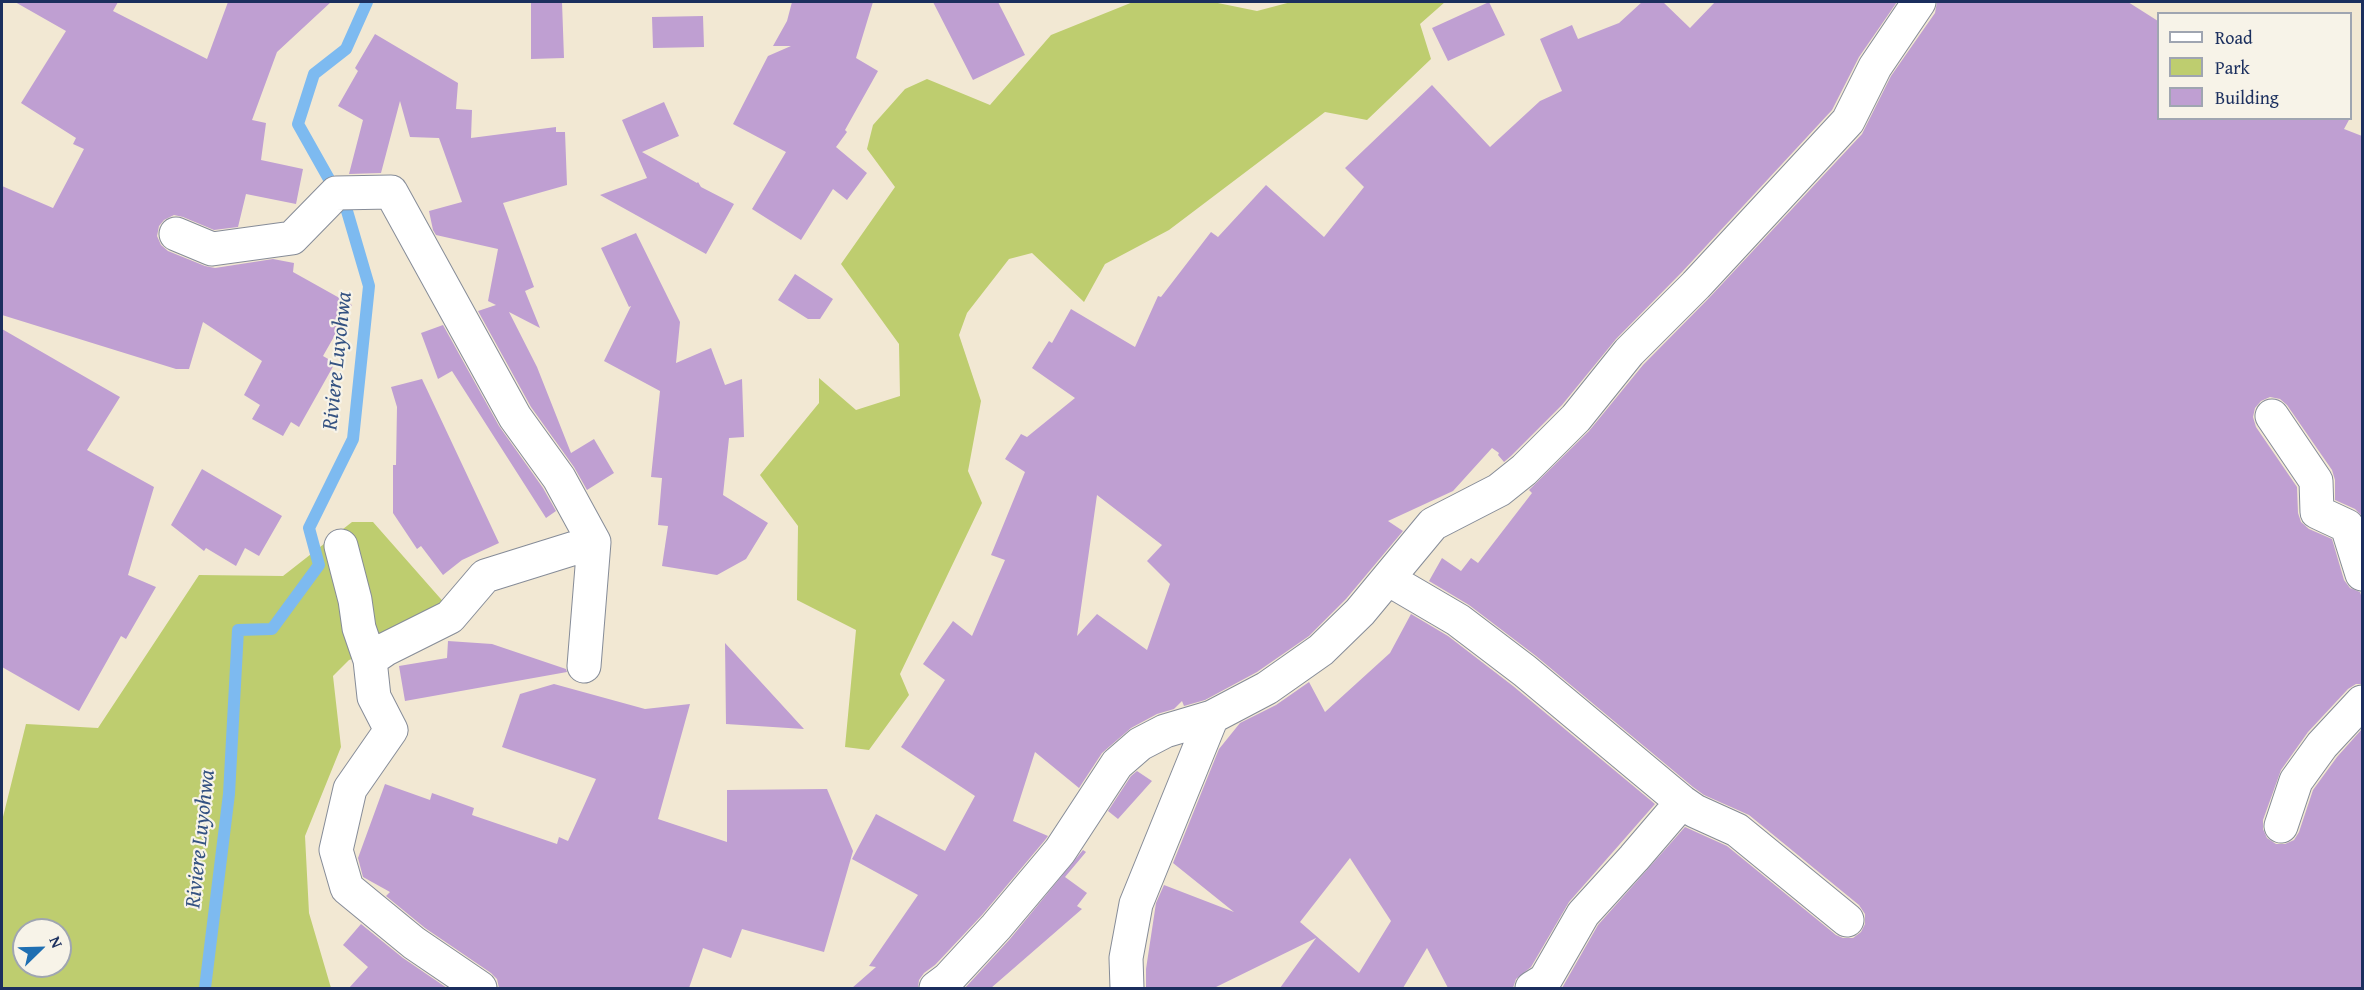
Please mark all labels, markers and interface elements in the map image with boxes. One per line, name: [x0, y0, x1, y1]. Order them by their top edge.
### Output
legend: [2157, 12, 2352, 120]
text: Road: [2215, 24, 2253, 51]
text: Park: [2215, 54, 2250, 81]
text: Building: [2215, 84, 2279, 111]
water label: Riviere Luyohwa: [318, 290, 358, 432]
water label: Riviere Luyohwa: [181, 768, 221, 910]
north arrow: [12, 918, 72, 978]
text: N: [44, 932, 70, 951]

